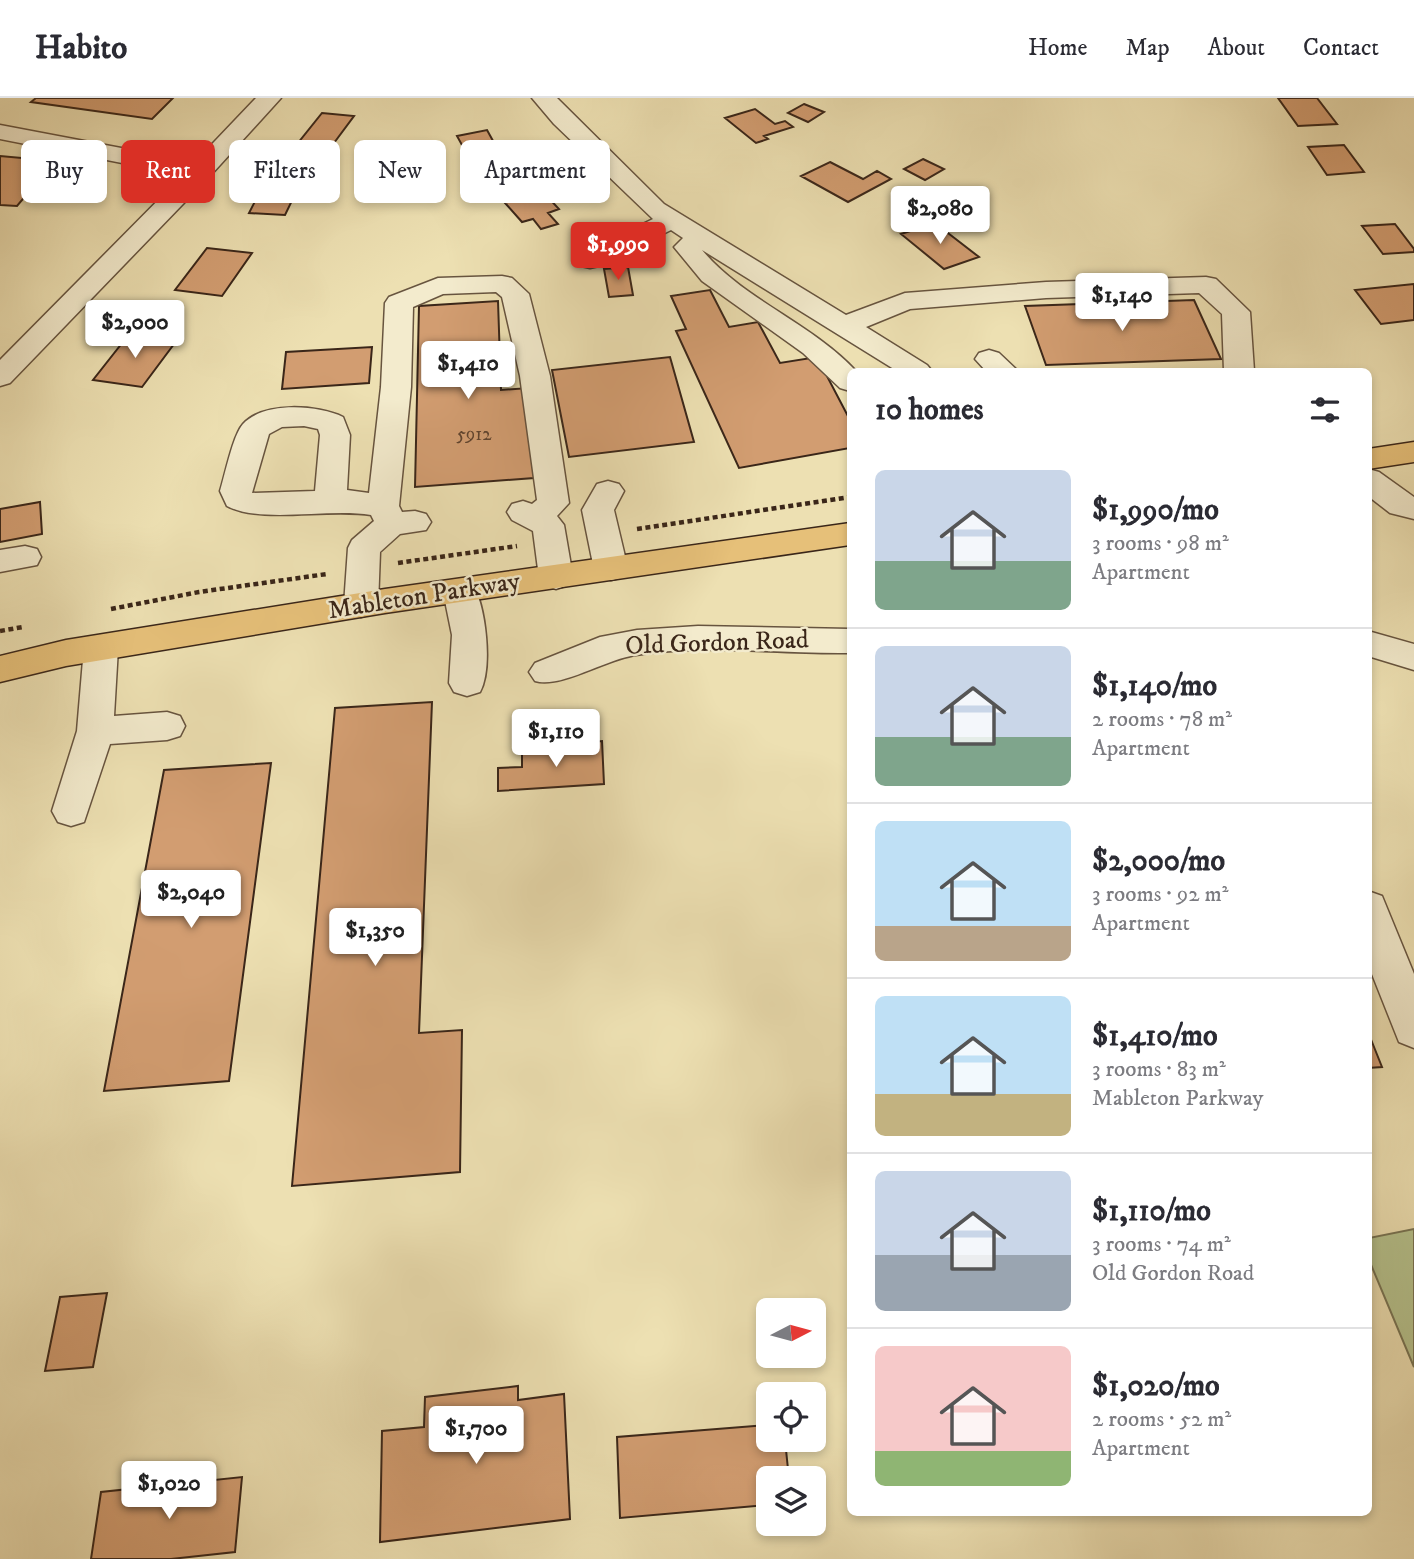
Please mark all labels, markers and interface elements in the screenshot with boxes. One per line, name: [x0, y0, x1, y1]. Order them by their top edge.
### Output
text: Habito: [35, 28, 127, 69]
text: Home: [1028, 33, 1087, 63]
text: Map: [1125, 33, 1170, 63]
text: About: [1208, 33, 1265, 63]
text: Contact: [1303, 33, 1379, 63]
chip: Buy: [21, 140, 107, 203]
chip: Rent: [121, 140, 215, 203]
chip: Filters: [229, 140, 340, 203]
chip: New: [354, 140, 446, 203]
chip: Apartment: [460, 140, 610, 203]
pin: $2,080: [883, 186, 997, 246]
text: $2,080: [907, 194, 973, 223]
pin: $1,990: [561, 222, 675, 282]
text: $1,990: [587, 230, 649, 259]
pin: $1,140: [1065, 274, 1179, 333]
text: $1,140: [1091, 281, 1153, 310]
pin: $2,000: [78, 300, 192, 360]
text: $2,000: [101, 308, 169, 337]
pin: $1,410: [411, 342, 525, 401]
text: $1,410: [437, 349, 499, 378]
icon: filters: [1306, 391, 1344, 429]
text: 10 homes: [875, 392, 984, 429]
house number: 5912: [456, 423, 492, 446]
text: $1,990/mo: [1092, 492, 1219, 529]
icon: home: [931, 498, 1015, 582]
text: 3 rooms · 98 m²: [1092, 529, 1229, 558]
text: Apartment: [1092, 558, 1190, 587]
street label: Mableton Parkway: [326, 564, 523, 627]
street label: Old Gordon Road: [625, 623, 809, 663]
text: $1,140/mo: [1092, 668, 1217, 705]
icon: home: [931, 674, 1015, 758]
text: 2 rooms · 78 m²: [1092, 705, 1232, 734]
pin: $1,110: [499, 710, 613, 769]
text: $1,110: [528, 717, 584, 746]
text: Apartment: [1092, 734, 1190, 763]
text: $2,000/mo: [1092, 843, 1225, 880]
icon: home: [931, 849, 1015, 933]
pin: $2,040: [134, 870, 248, 930]
text: $2,040: [157, 878, 225, 907]
text: 3 rooms · 92 m²: [1092, 880, 1229, 909]
pin: $1,350: [318, 908, 432, 968]
text: Apartment: [1092, 909, 1190, 938]
text: $1,350: [345, 916, 405, 945]
text: $1,410/mo: [1092, 1018, 1218, 1055]
icon: home: [931, 1024, 1015, 1108]
text: 3 rooms · 83 m²: [1092, 1055, 1226, 1084]
text: Mableton Parkway: [1092, 1084, 1264, 1113]
text: $1,110/mo: [1092, 1193, 1211, 1230]
icon: home: [931, 1199, 1015, 1283]
text: 3 rooms · 74 m²: [1092, 1230, 1231, 1259]
text: Old Gordon Road: [1092, 1259, 1254, 1288]
north arrow: [756, 1298, 826, 1368]
map controls: [756, 1298, 826, 1536]
text: $1,020/mo: [1092, 1368, 1220, 1405]
icon: home: [931, 1374, 1015, 1458]
button: locate: [756, 1382, 826, 1452]
text: 2 rooms · 52 m²: [1092, 1405, 1231, 1434]
pin: $1,700: [419, 1406, 533, 1466]
text: $1,700: [445, 1414, 507, 1443]
text: Apartment: [1092, 1434, 1190, 1463]
pin: $1,020: [112, 1462, 226, 1521]
button: layers: [756, 1466, 826, 1536]
text: $1,020: [137, 1469, 201, 1498]

